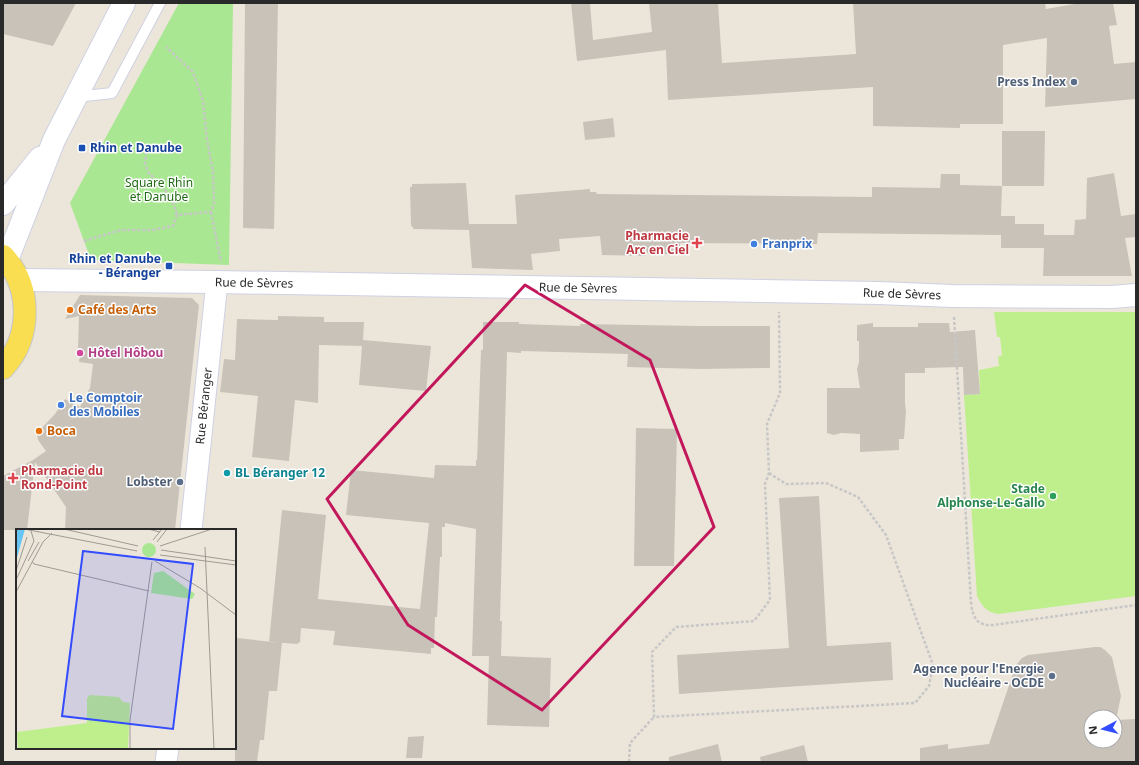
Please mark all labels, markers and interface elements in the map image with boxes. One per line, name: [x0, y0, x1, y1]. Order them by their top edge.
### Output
place label: Press Index: [997, 73, 1066, 90]
marker: Press Index: [1069, 77, 1079, 87]
place label: Rhin et Danube: [90, 139, 182, 156]
marker: Rhin et Danube: [77, 143, 87, 153]
park label: Square Rhin et Danube: [125, 174, 193, 205]
place label: Pharmacie Arc en Ciel: [625, 227, 689, 258]
place label: Franprix: [762, 235, 812, 252]
marker: Pharmacie Arc en Ciel: [692, 238, 702, 248]
marker: Franprix: [749, 239, 759, 249]
place label: Rhin et Danube - Béranger: [69, 250, 162, 281]
marker: Rhin et Danube - Béranger: [164, 261, 174, 271]
street label: Rue de Sèvres: [215, 273, 294, 292]
street label: Rue de Sèvres: [539, 278, 618, 297]
street label: Rue de Sèvres: [863, 284, 942, 303]
place label: Café des Arts: [78, 301, 157, 318]
marker: Café des Arts: [65, 305, 75, 315]
place label: Hôtel Hôbou: [88, 344, 163, 361]
marker: Hôtel Hôbou: [75, 348, 85, 358]
street label: Rue Béranger: [191, 367, 216, 445]
place label: Le Comptoir des Mobiles: [69, 389, 143, 420]
marker: Le Comptoir des Mobiles: [56, 400, 66, 410]
place label: Boca: [47, 422, 76, 439]
marker: Boca: [34, 426, 44, 436]
place label: Pharmacie du Rond-Point: [21, 462, 103, 493]
place label: BL Béranger 12: [235, 464, 325, 481]
marker: BL Béranger 12: [222, 468, 232, 478]
marker: Pharmacie du Rond-Point: [8, 473, 18, 483]
place label: Lobster: [126, 473, 173, 490]
marker: Lobster: [175, 477, 185, 487]
place label: Stade Alphonse-Le-Gallo: [937, 480, 1045, 511]
marker: Stade Alphonse-Le-Gallo: [1048, 491, 1058, 501]
inset map: [16, 529, 236, 749]
place label: Agence pour l'Energie Nucléaire - OCDE: [913, 660, 1044, 691]
marker: Agence pour l'Energie Nucléaire - OCDE: [1047, 671, 1057, 681]
north arrow: [1083, 709, 1123, 749]
text: N: [1085, 725, 1101, 736]

